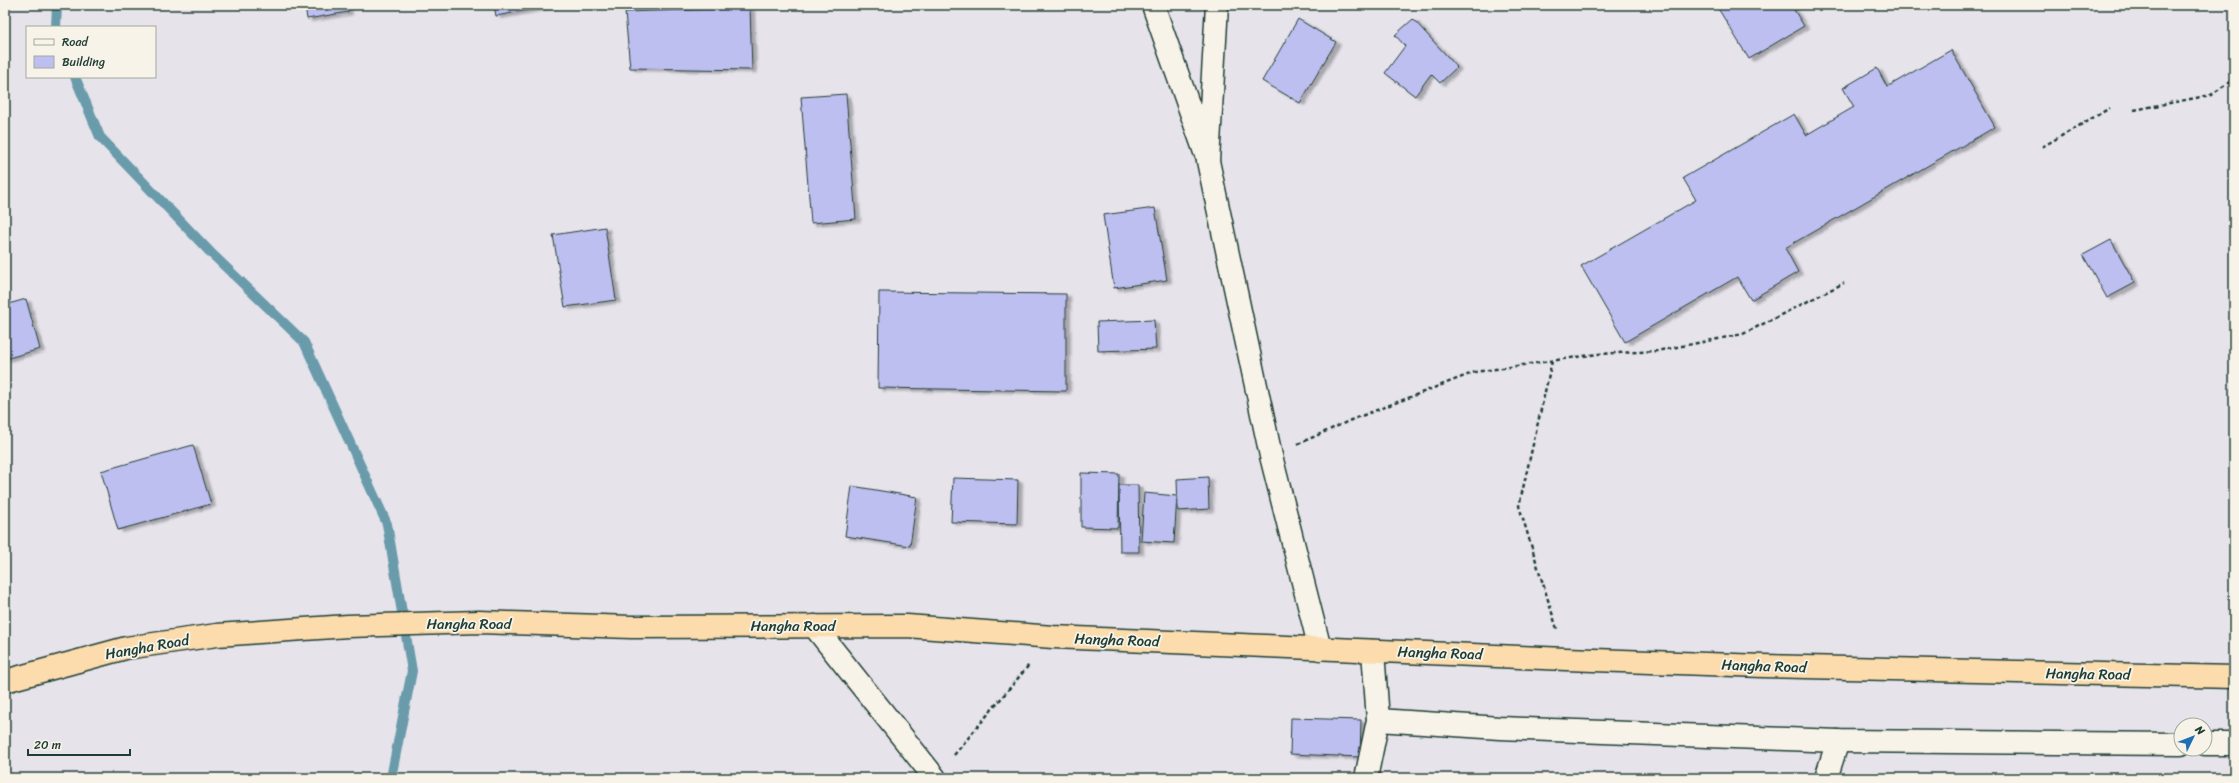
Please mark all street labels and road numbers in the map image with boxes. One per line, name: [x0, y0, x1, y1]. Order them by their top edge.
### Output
street label: Hangha Road: [426, 611, 513, 637]
street label: Hangha Road: [750, 613, 837, 639]
street label: Hangha Road: [1074, 626, 1161, 655]
street label: Hangha Road: [103, 627, 192, 667]
street label: Hangha Road: [1397, 639, 1484, 668]
street label: Hangha Road: [1721, 652, 1808, 681]
street label: Hangha Road: [2045, 660, 2132, 688]

